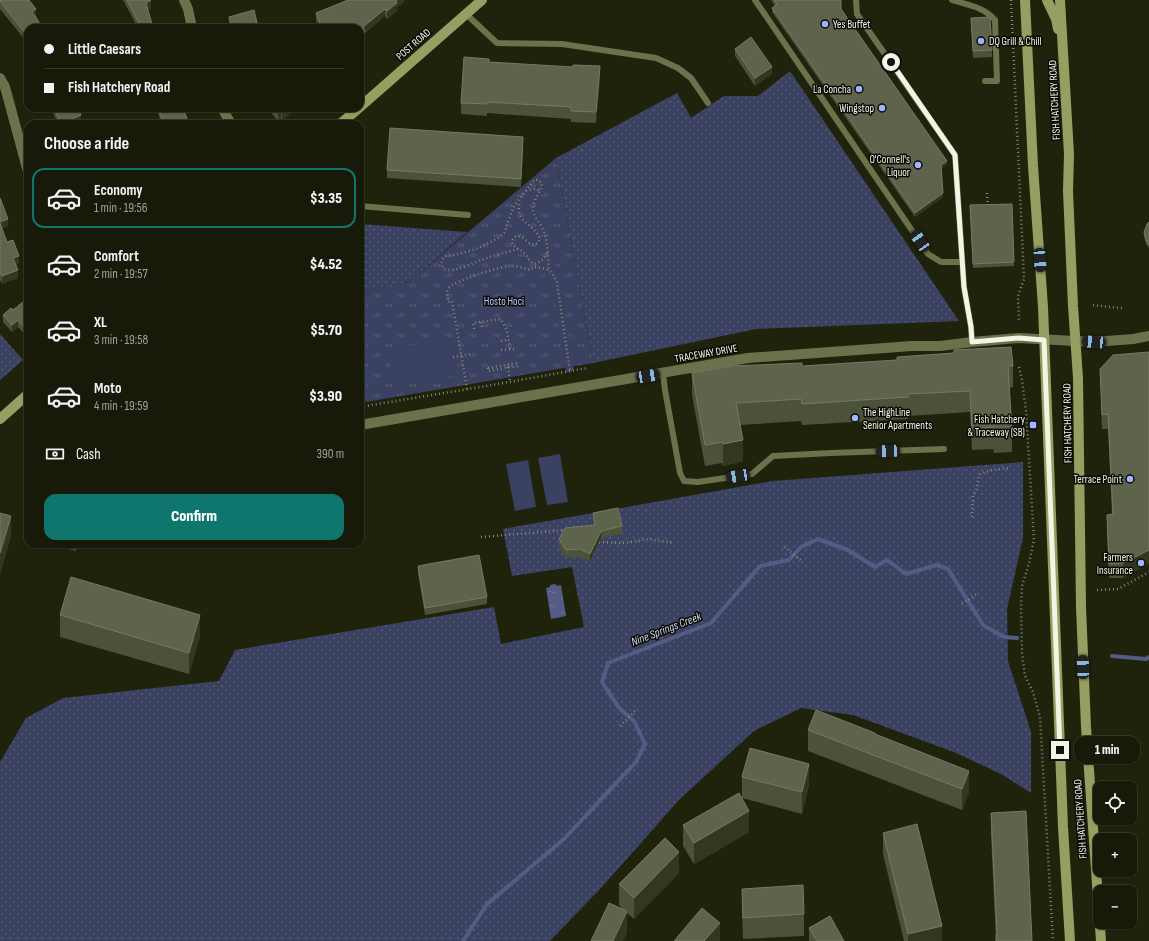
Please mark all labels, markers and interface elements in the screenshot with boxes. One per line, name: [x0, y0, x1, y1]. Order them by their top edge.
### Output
place label: Yes Buffet: [833, 18, 871, 31]
marker: Yes Buffet: [820, 19, 830, 29]
street label: POST ROAD: [393, 26, 433, 63]
place label: DQ Grill & Chill: [989, 35, 1042, 48]
marker: DQ Grill & Chill: [976, 36, 986, 46]
text: Little Caesars: [68, 40, 141, 59]
route start: [882, 53, 900, 71]
street label: FISH HATCHERY ROAD: [1046, 60, 1063, 140]
text: Fish Hatchery Road: [68, 78, 170, 97]
place label: La Concha: [813, 83, 851, 96]
marker: La Concha: [854, 84, 864, 94]
place label: Wingstop: [839, 102, 874, 115]
marker: Wingstop: [877, 103, 887, 113]
text: Choose a ride: [44, 133, 129, 154]
place label: O'Connell's Liquor: [869, 153, 910, 179]
marker: O'Connell's Liquor: [913, 160, 923, 170]
icon: car: [46, 180, 82, 216]
text: Economy: [94, 181, 143, 200]
text: $3.35: [310, 189, 342, 208]
text: 1 min · 19:56: [94, 200, 147, 216]
car: [908, 228, 932, 254]
icon: car: [46, 246, 82, 282]
text: Comfort: [94, 247, 139, 266]
car: [1033, 248, 1047, 272]
text: $4.52: [310, 255, 342, 274]
text: 2 min · 19:57: [94, 266, 148, 282]
park label: Hosto Hoci: [484, 295, 524, 308]
icon: car: [46, 312, 82, 348]
text: XL: [94, 313, 107, 332]
text: $5.70: [310, 321, 342, 340]
text: 3 min · 19:58: [94, 332, 148, 348]
car: [1082, 335, 1106, 349]
street label: TRACEWAY DRIVE: [674, 342, 739, 365]
car: [635, 368, 661, 384]
icon: car: [46, 378, 82, 414]
text: Moto: [94, 379, 121, 398]
street label: FISH HATCHERY ROAD: [1060, 383, 1075, 463]
text: $3.90: [309, 387, 342, 406]
text: 4 min · 19:59: [94, 398, 148, 414]
place label: The HighLine Senior Apartments: [863, 406, 932, 432]
marker: The HighLine Senior Apartments: [850, 413, 860, 423]
place label: Fish Hatchery & Traceway (SB): [968, 413, 1026, 439]
marker: Fish Hatchery & Traceway (SB): [1028, 420, 1038, 430]
icon: cash: [44, 443, 66, 465]
text: Cash: [76, 445, 101, 464]
car: [876, 445, 900, 457]
text: 390 m: [317, 446, 344, 462]
car: [725, 468, 751, 484]
place label: Terrace Point: [1074, 473, 1123, 486]
marker: Terrace Point: [1125, 474, 1135, 484]
button: Confirm: [44, 494, 344, 540]
place label: Farmers Insurance: [1097, 551, 1133, 577]
marker: Farmers Insurance: [1136, 558, 1146, 568]
water label: Nine Springs Creek: [629, 609, 704, 650]
car: [1077, 655, 1089, 679]
callout: 1 min: [1074, 736, 1140, 764]
route end: [1051, 741, 1069, 759]
text: 1 min: [1095, 742, 1119, 758]
street label: FISH HATCHERY ROAD: [1071, 779, 1090, 859]
map controls: [1093, 781, 1137, 929]
button: locate: [1093, 781, 1137, 825]
button: +: [1093, 833, 1137, 877]
button: −: [1093, 885, 1137, 929]

